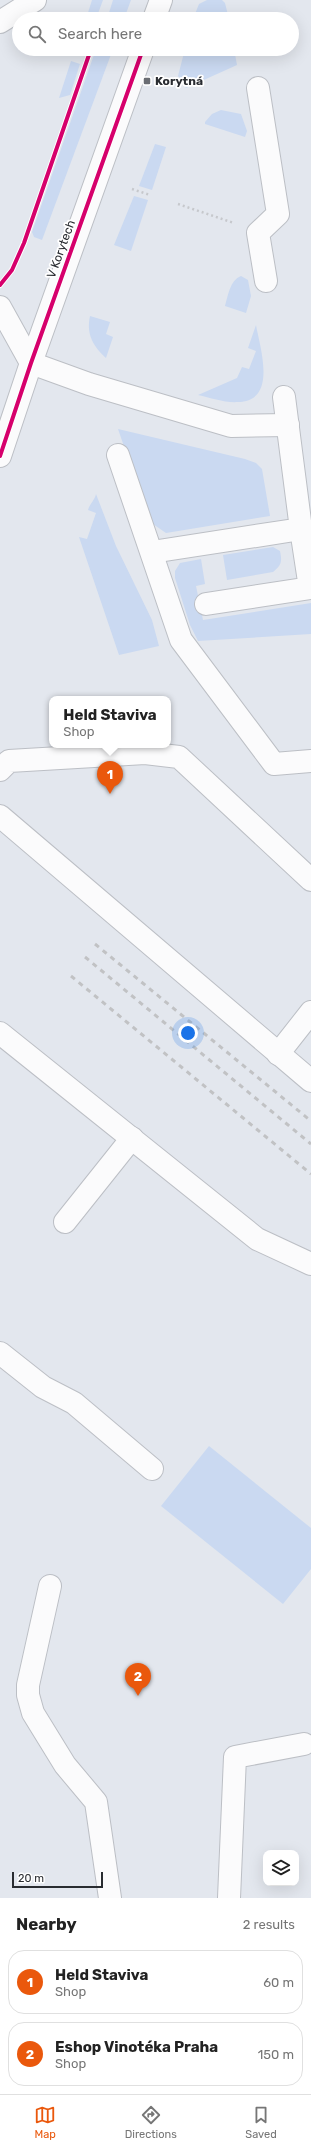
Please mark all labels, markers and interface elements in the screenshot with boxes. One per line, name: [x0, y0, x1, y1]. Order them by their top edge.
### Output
search box: [12, 12, 299, 56]
icon: search: [26, 23, 48, 45]
text: Search here: [58, 25, 142, 43]
place label: Korytná: [155, 74, 203, 88]
marker: Korytná: [142, 76, 152, 86]
street label: V Korytech: [44, 218, 78, 280]
popup: [49, 696, 171, 748]
text: Held Staviva: [63, 706, 157, 724]
text: Shop: [63, 724, 95, 739]
pin: 1: [97, 761, 123, 794]
your location: [178, 1023, 198, 1043]
pin: 2: [125, 1663, 151, 1696]
map controls: [263, 1850, 299, 1886]
button: layers: [263, 1850, 299, 1886]
scale bar: [12, 1870, 103, 1889]
text: 20 m: [18, 1872, 44, 1885]
text: Nearby: [16, 1914, 77, 1934]
text: 2 results: [243, 1917, 295, 1932]
text: Held Staviva: [55, 1966, 148, 1984]
text: 1: [27, 1975, 33, 1990]
text: 60 m: [263, 1975, 294, 1990]
text: Shop: [55, 1984, 86, 1999]
text: Eshop Vinotéka Praha: [55, 2038, 218, 2056]
text: 2: [26, 2047, 34, 2062]
text: 150 m: [258, 2047, 294, 2062]
text: Shop: [55, 2056, 86, 2071]
tab: Map: [34, 2104, 56, 2141]
tab: Directions: [125, 2104, 177, 2141]
tab: Saved: [245, 2104, 277, 2141]

